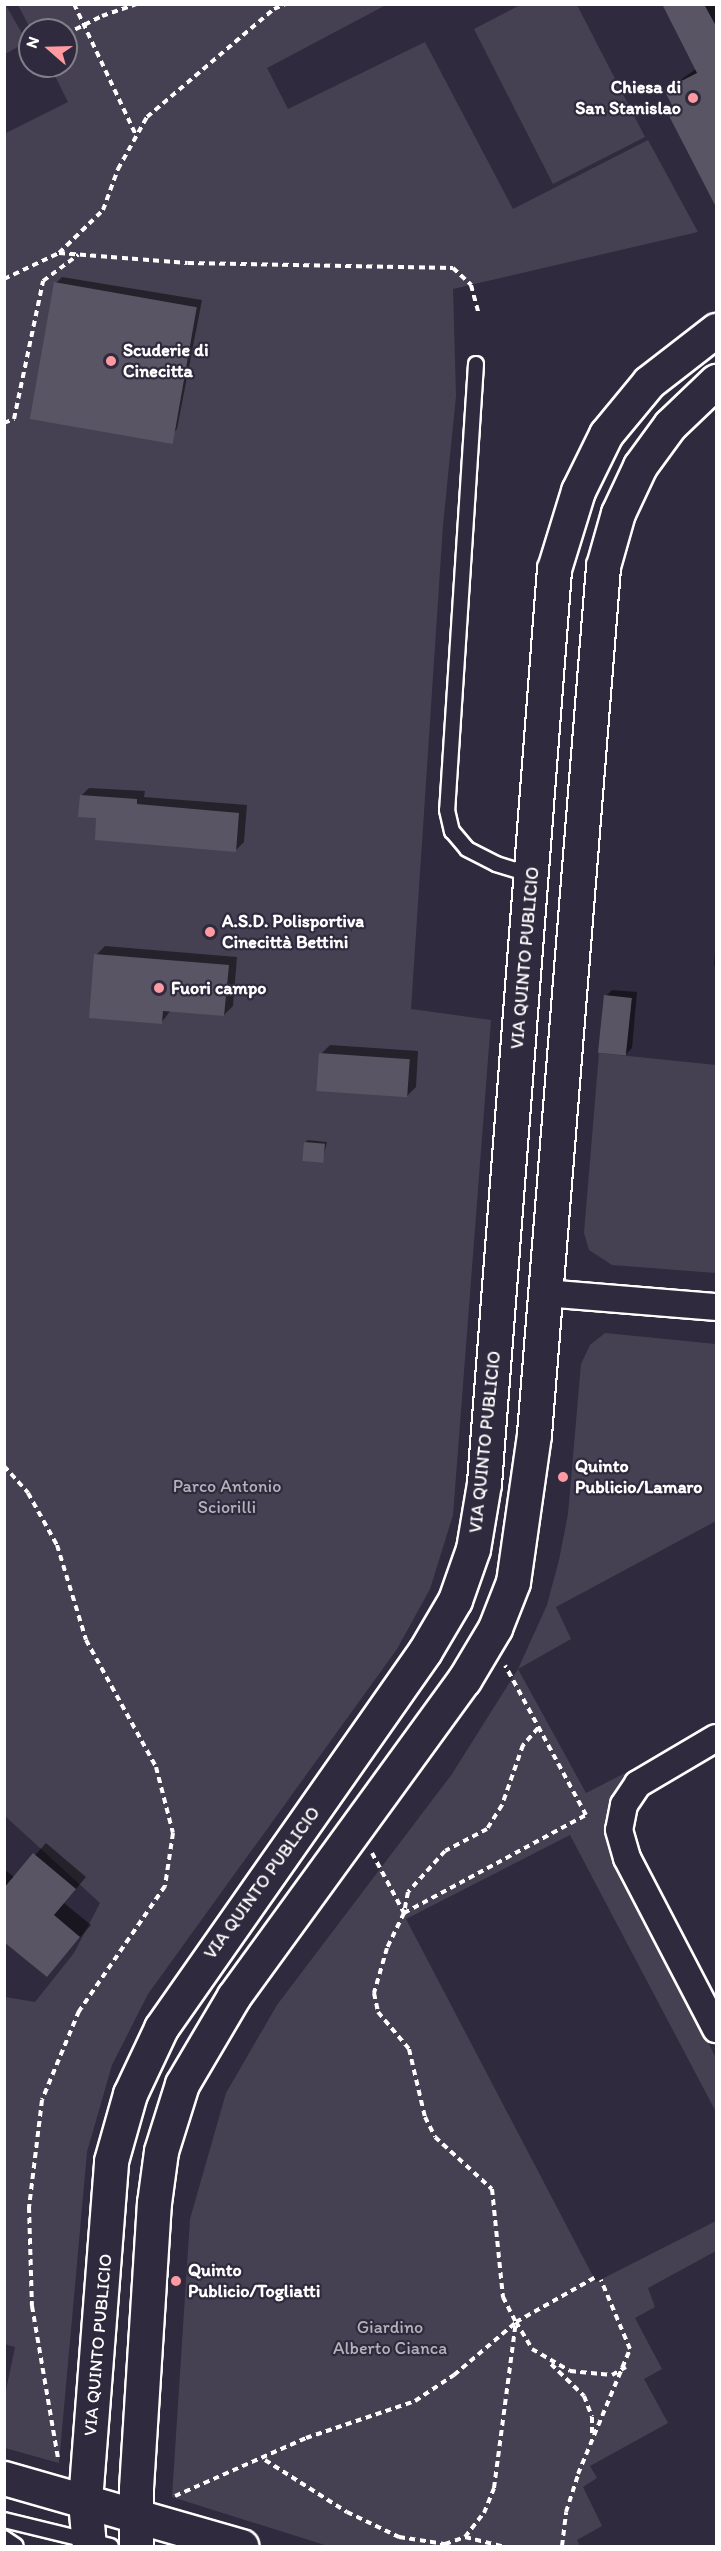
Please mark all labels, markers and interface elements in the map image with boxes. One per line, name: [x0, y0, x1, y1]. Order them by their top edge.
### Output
north arrow: [18, 18, 78, 78]
text: N: [22, 34, 43, 51]
place label: Chiesa di San Stanislao: [575, 77, 681, 119]
marker: Chiesa di San Stanislao: [686, 91, 700, 105]
place label: Scuderie di Cinecitta: [123, 340, 209, 382]
marker: Scuderie di Cinecitta: [104, 354, 118, 368]
street label: VIA QUINTO PUBLICIO: [506, 867, 544, 1049]
place label: A.S.D. Polisportiva Cinecittà Bettini: [222, 911, 363, 954]
marker: A.S.D. Polisportiva Cinecittà Bettini: [203, 925, 217, 939]
place label: Fuori campo: [171, 977, 266, 999]
marker: Fuori campo: [152, 981, 166, 995]
street label: VIA QUINTO PUBLICIO: [465, 1351, 505, 1533]
place label: Quinto Publicio/Lamaro: [575, 1456, 702, 1498]
marker: Quinto Publicio/Lamaro: [556, 1470, 570, 1484]
park label: Parco Antonio Sciorilli: [172, 1476, 282, 1518]
street label: VIA QUINTO PUBLICIO: [200, 1804, 324, 1962]
street label: VIA QUINTO PUBLICIO: [79, 2254, 117, 2436]
place label: Quinto Publicio/Togliatti: [188, 2260, 320, 2302]
marker: Quinto Publicio/Togliatti: [169, 2274, 183, 2288]
park label: Giardino Alberto Cianca: [333, 2317, 447, 2360]

